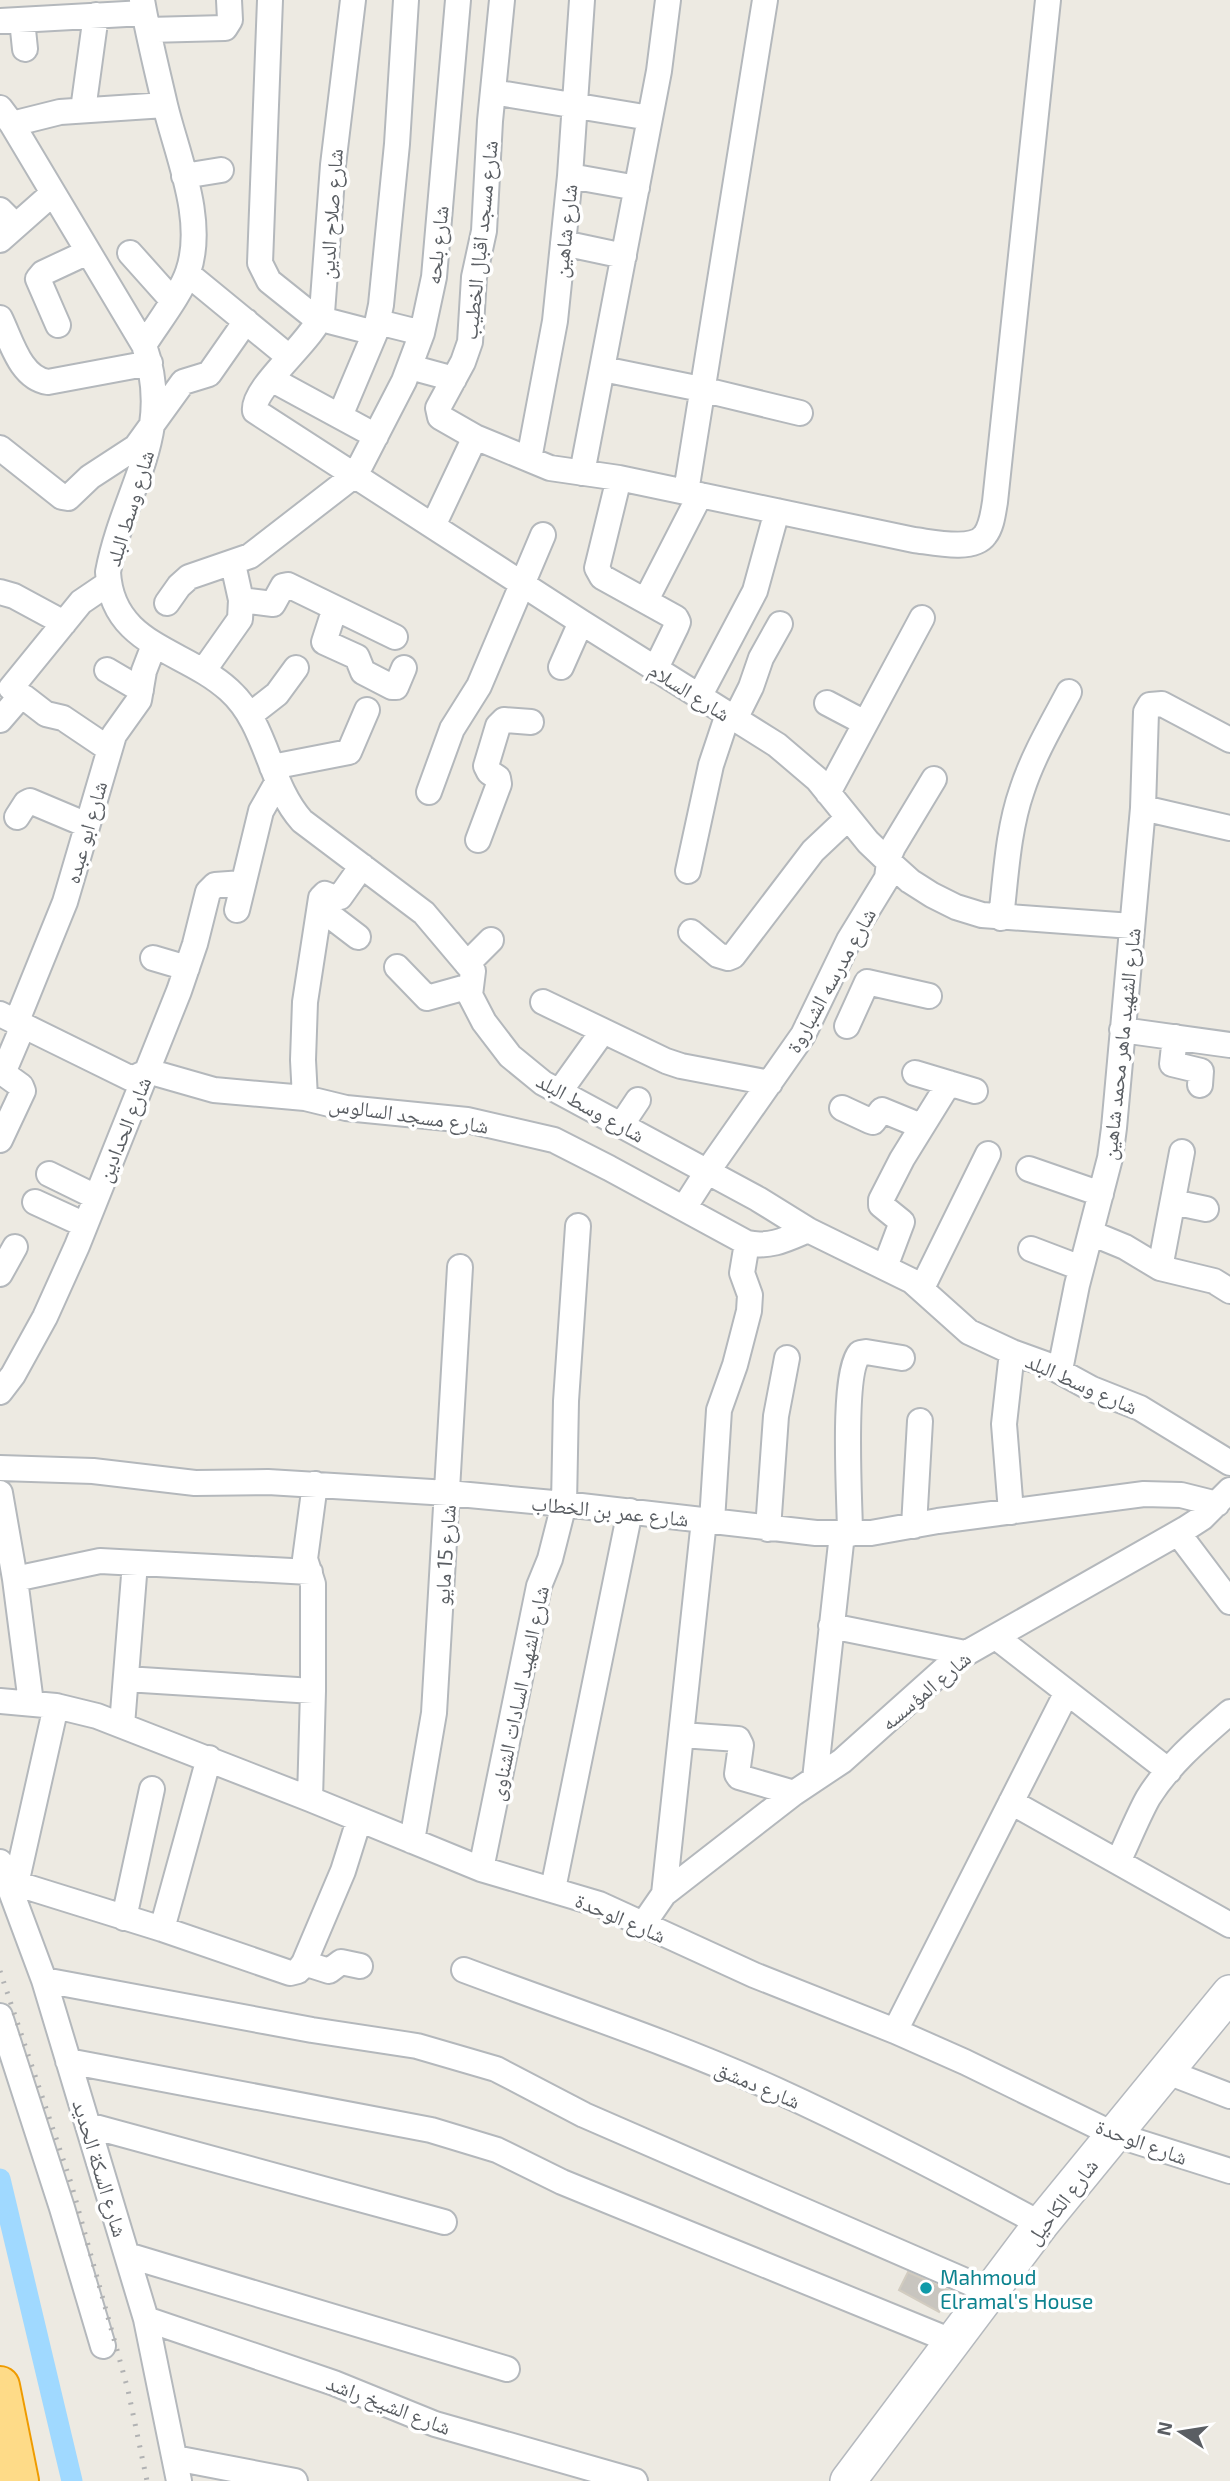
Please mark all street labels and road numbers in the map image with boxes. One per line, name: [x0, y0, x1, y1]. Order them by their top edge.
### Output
street label: شارع مسجد اقبال الخطيب: [456, 139, 504, 341]
street label: شارع صلاح الدين: [313, 148, 349, 280]
street label: شارع شاهين: [547, 183, 583, 279]
street label: شارع بلحه: [419, 204, 455, 286]
street label: شارع وسط البلد: [100, 447, 160, 570]
street label: شارع السلام: [643, 656, 735, 728]
street label: شارع ابو عبده: [58, 778, 113, 887]
street label: شارع مدرسه الشباروة: [780, 903, 882, 1058]
street label: شارع الشهيد ماهر محمد شاهين: [1095, 927, 1147, 1162]
street label: شارع وسط البلد: [532, 1067, 649, 1149]
street label: شارع الحدادين: [91, 1073, 157, 1186]
street label: شارع مسجد السالوس: [327, 1090, 490, 1140]
street label: شارع وسط البلد: [1021, 1347, 1142, 1421]
street label: شارع عمر بن الخطاب: [530, 1489, 690, 1533]
street label: شارع 15 مايو: [428, 1504, 462, 1606]
street label: شارع الشهيد السادات الشناوى: [483, 1583, 555, 1803]
street label: شارع المؤسسه: [875, 1645, 976, 1736]
street label: شارع الوحدة: [571, 1887, 670, 1949]
street label: شارع دمشق: [711, 2055, 804, 2115]
street label: شارع السكة الحديد: [66, 2096, 134, 2240]
street label: شارع الوحدة: [1092, 2113, 1191, 2171]
street label: شارع الكاحيل: [1020, 2153, 1104, 2250]
street label: شارع الشيخ راشد: [323, 2369, 455, 2441]

